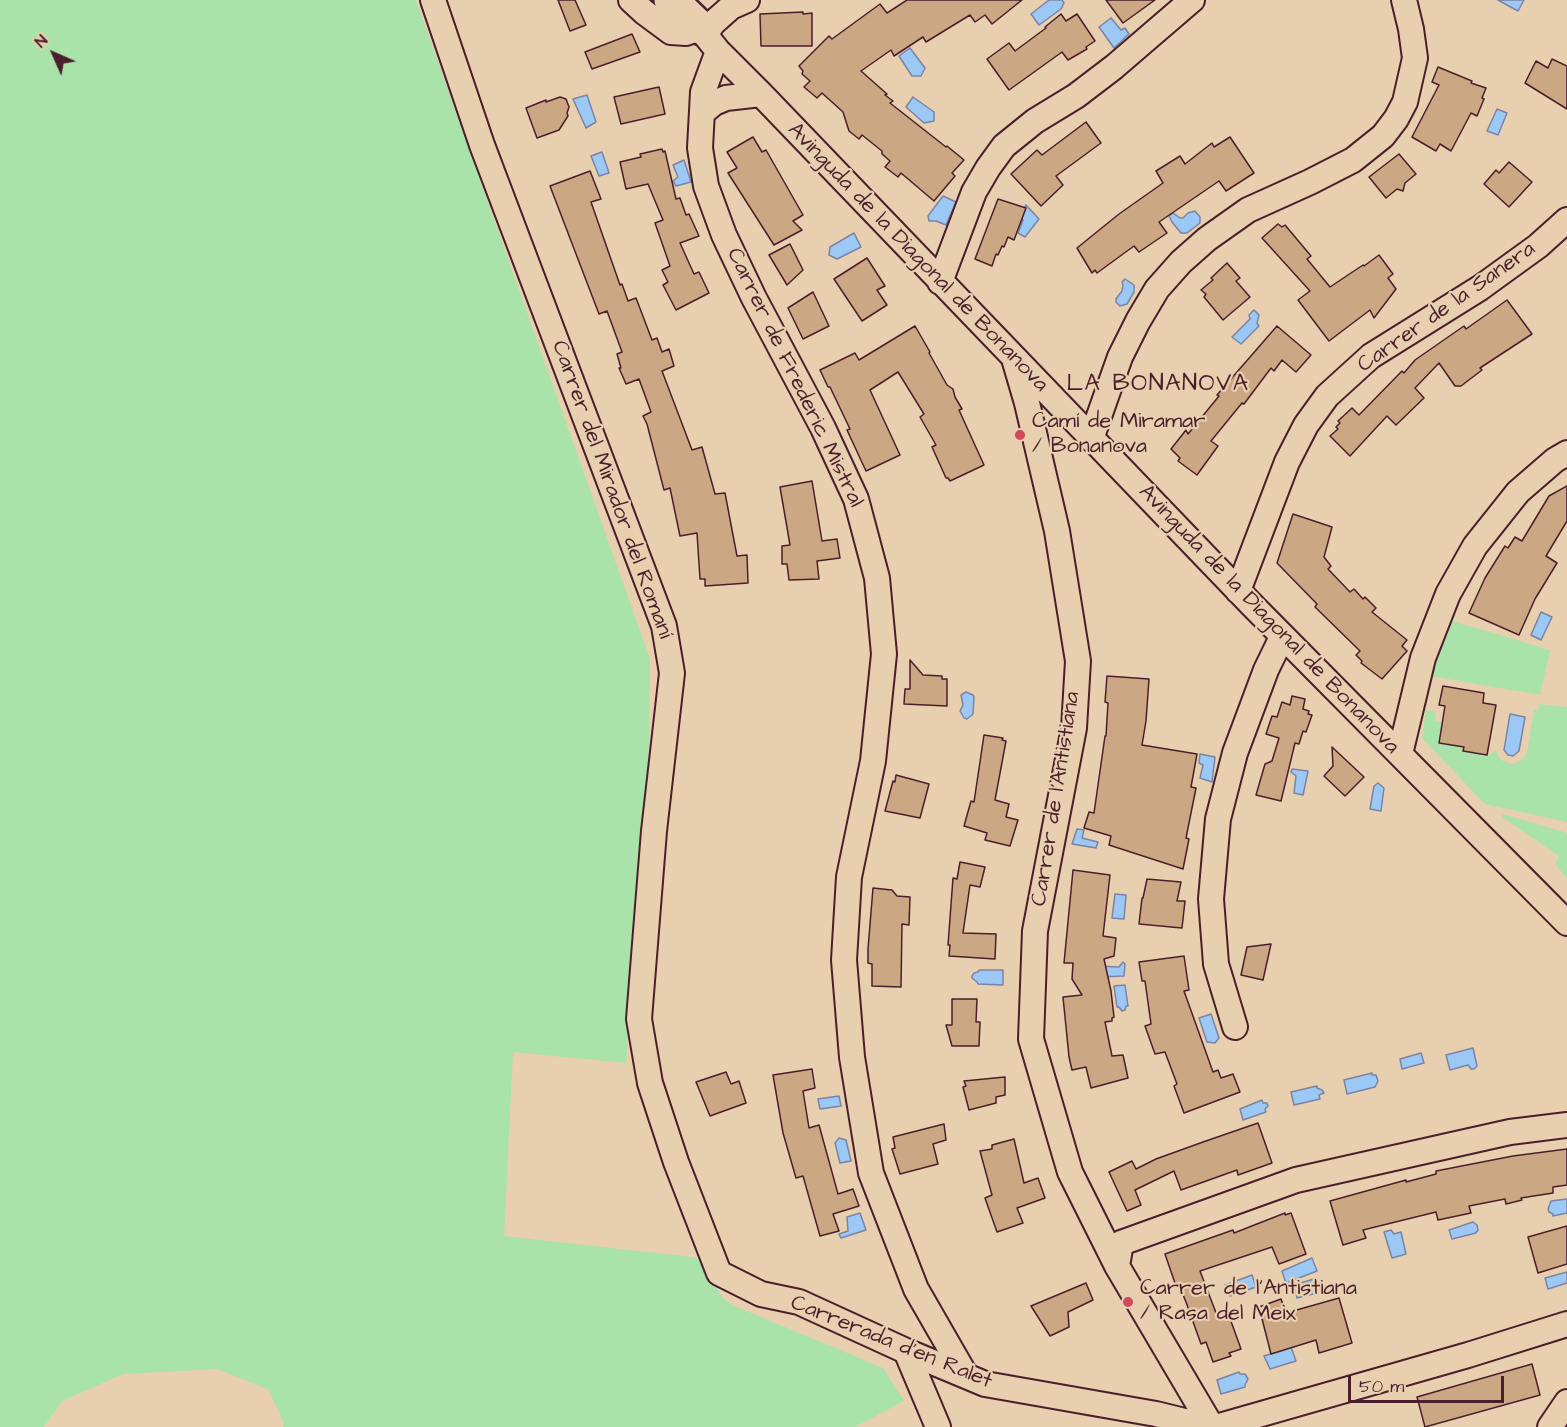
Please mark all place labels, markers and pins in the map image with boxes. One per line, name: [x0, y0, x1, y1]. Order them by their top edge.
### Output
place label: Camí de Miramar / Bonanova: [1032, 409, 1205, 460]
marker: Camí de Miramar / Bonanova: [1013, 428, 1027, 442]
place label: Carrer de l'Antistiana / Rasa del Meix: [1140, 1276, 1357, 1328]
marker: Carrer de l'Antistiana / Rasa del Meix: [1121, 1295, 1135, 1309]

